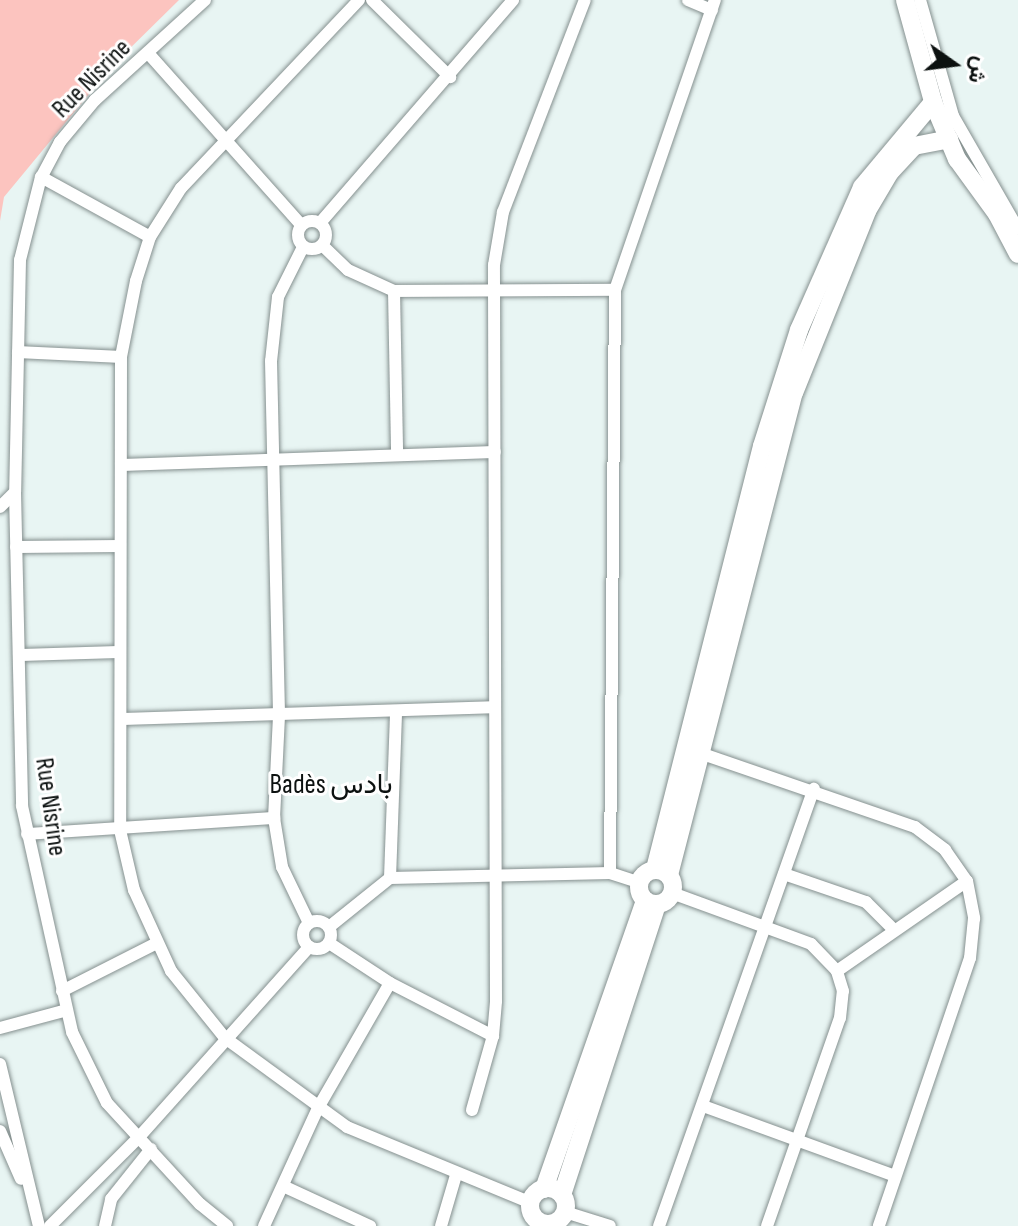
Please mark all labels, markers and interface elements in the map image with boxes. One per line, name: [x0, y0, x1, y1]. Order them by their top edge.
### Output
north arrow: [914, 24, 994, 104]
street label: Rue Nisrine: [46, 33, 138, 125]
text: ش: [961, 54, 994, 86]
street label: Rue Nisrine: [28, 756, 72, 858]
district label: Badès بادس: [270, 768, 392, 802]

